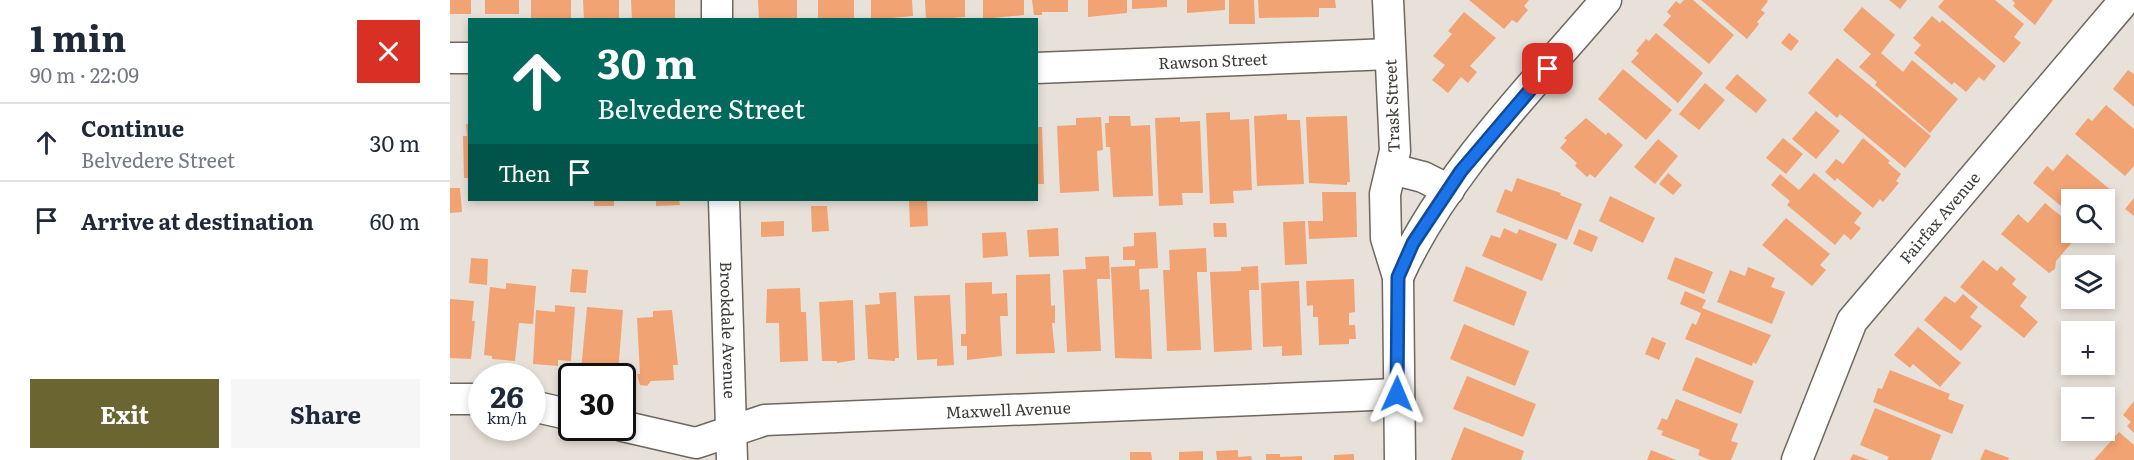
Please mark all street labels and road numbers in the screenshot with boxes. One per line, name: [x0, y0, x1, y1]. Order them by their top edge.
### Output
street label: Rawson Street: [1158, 46, 1268, 74]
street label: Trask Street: [1377, 58, 1405, 153]
street label: Fairfax Avenue: [1893, 166, 1985, 268]
street label: Brookdale Avenue: [715, 261, 743, 399]
street label: Maxwell Avenue: [945, 394, 1071, 424]

